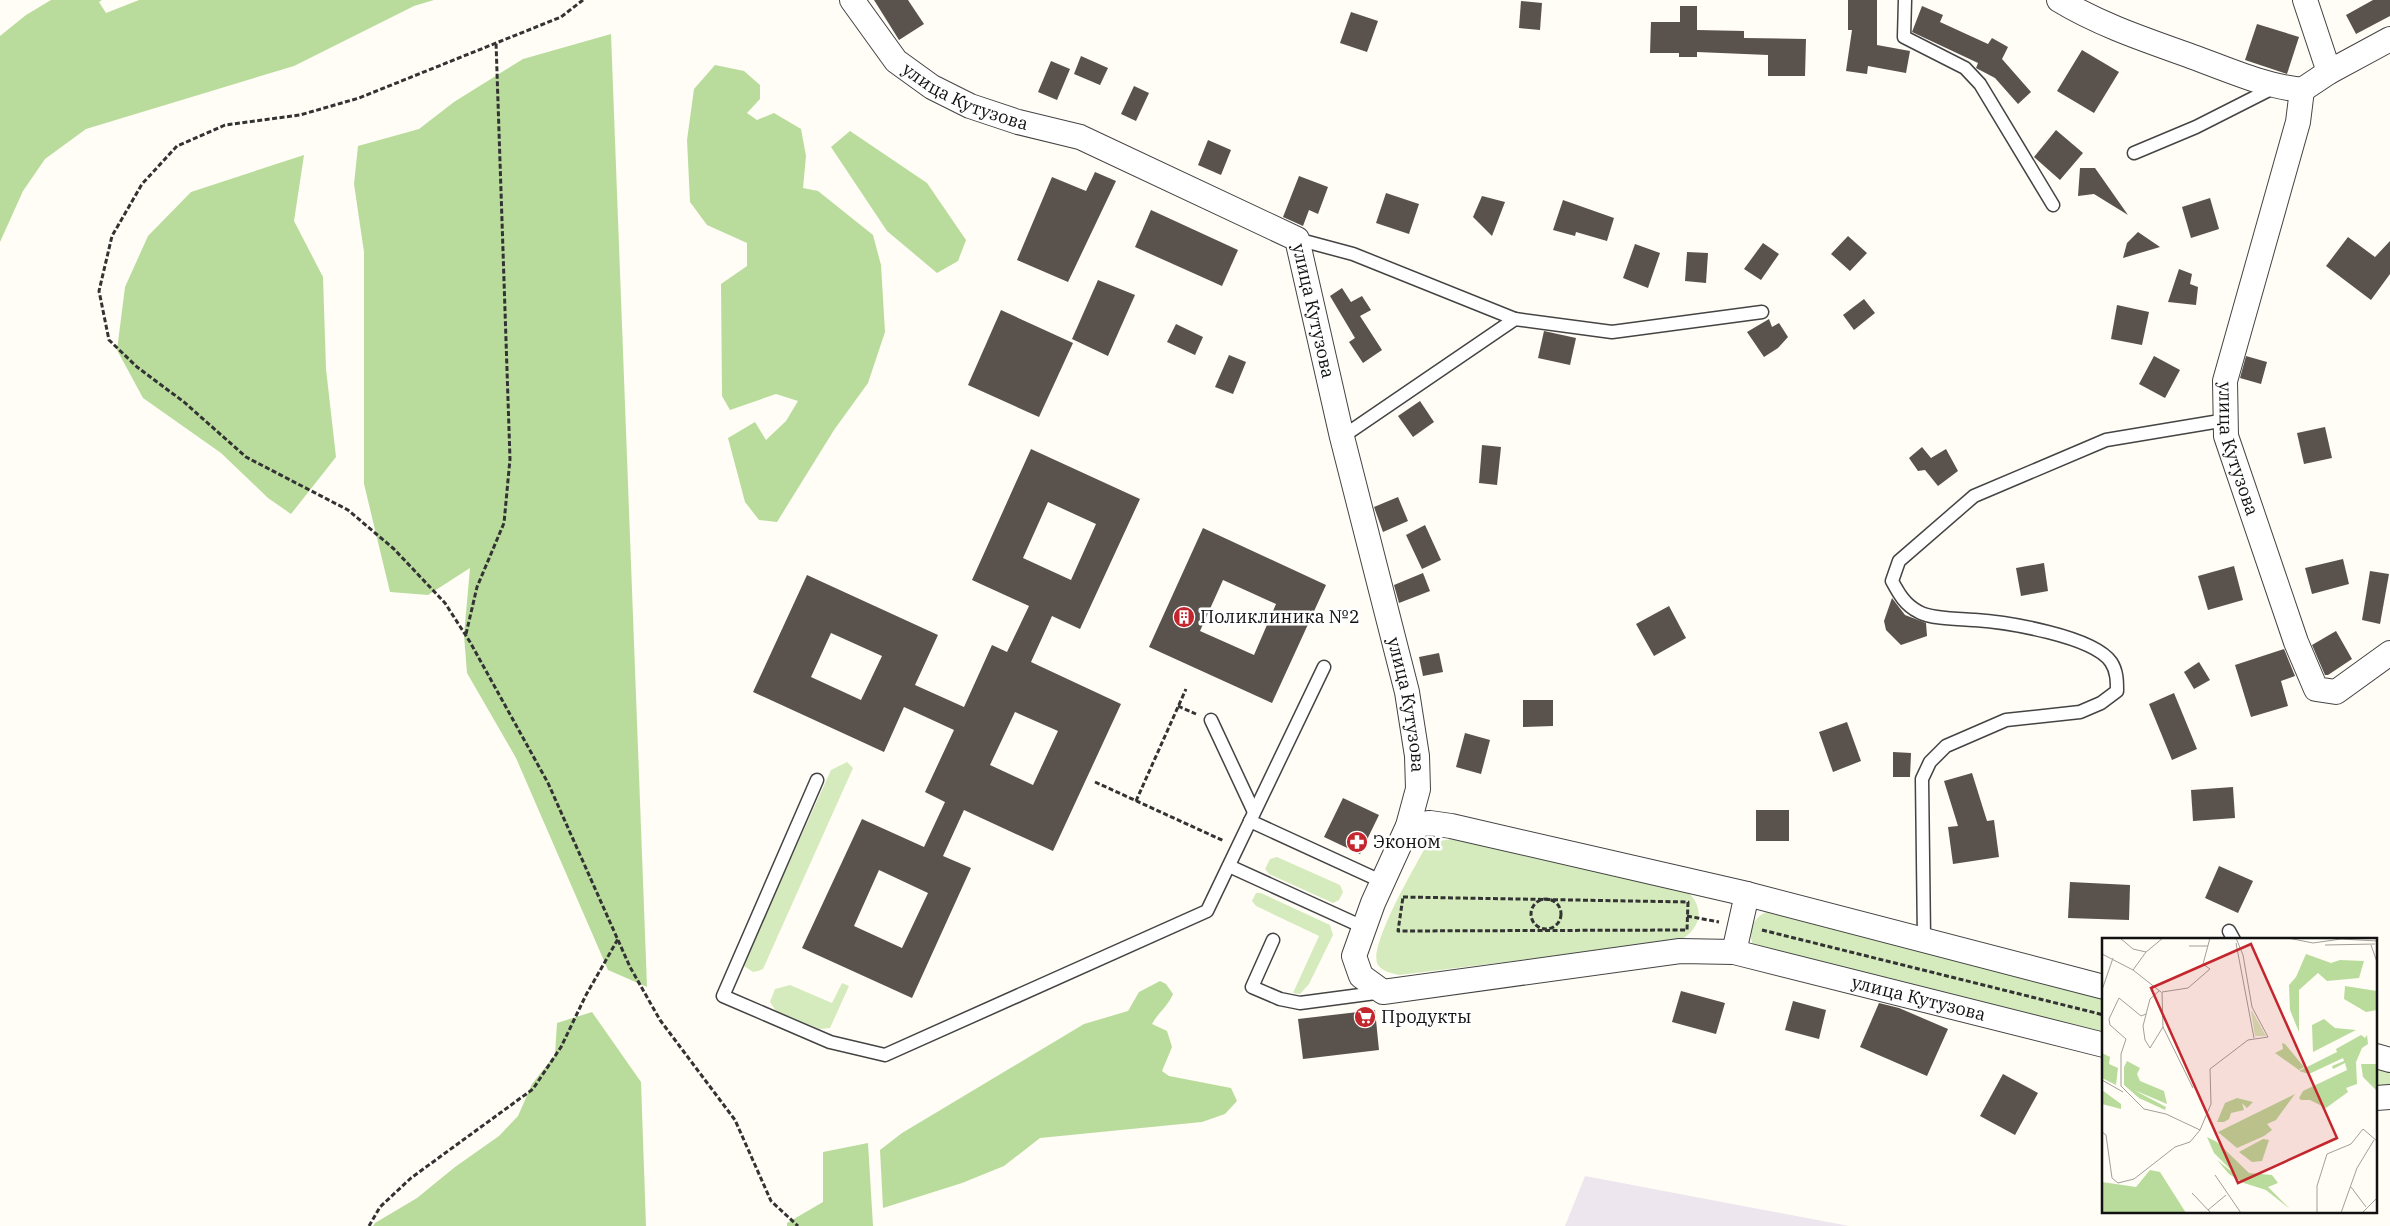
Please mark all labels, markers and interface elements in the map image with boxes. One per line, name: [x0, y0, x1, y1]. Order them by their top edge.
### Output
street label: улица Кутузова: [898, 57, 1031, 135]
street label: улица Кутузова: [1287, 241, 1340, 380]
street label: улица Кутузова: [2214, 382, 2264, 519]
building icon: Поликлиника №2: [1172, 605, 1196, 629]
place label: Поликлиника №2: [1200, 605, 1360, 628]
street label: улица Кутузова: [1382, 635, 1429, 773]
pharmacy icon: Эконом: [1345, 830, 1369, 854]
place label: Эконом: [1373, 830, 1441, 853]
inset map: [2102, 938, 2378, 1214]
street label: улица Кутузова: [1849, 970, 1988, 1026]
supermarket icon: Продукты: [1353, 1005, 1377, 1029]
place label: Продукты: [1381, 1005, 1471, 1028]

